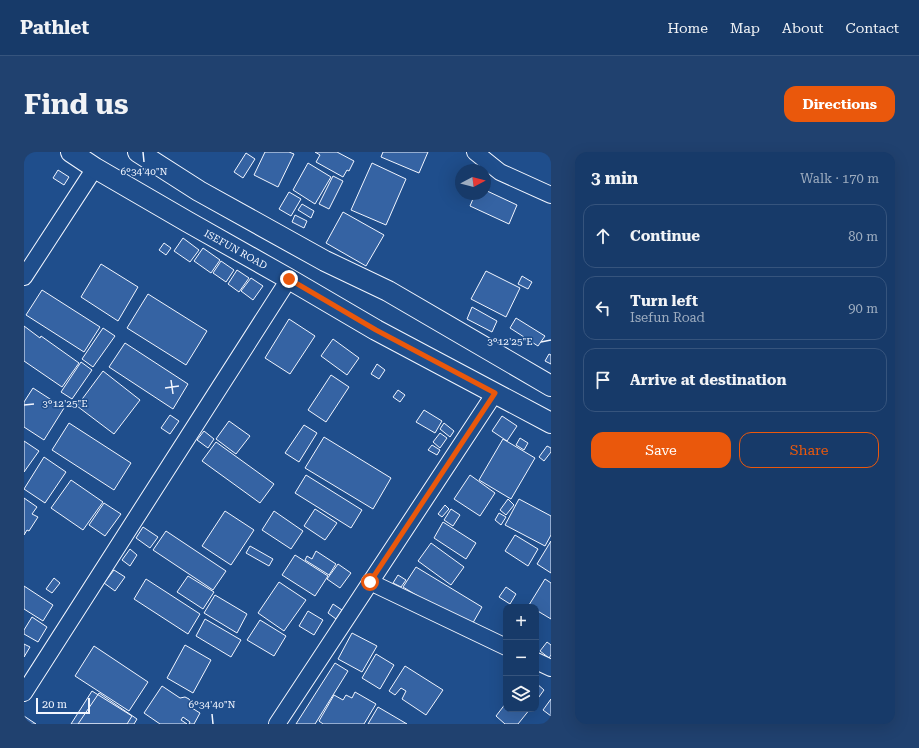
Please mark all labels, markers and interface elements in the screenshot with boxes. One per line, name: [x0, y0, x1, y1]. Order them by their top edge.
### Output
text: Pathlet: [20, 16, 89, 39]
text: Home: [667, 20, 708, 36]
text: Map: [730, 20, 760, 36]
text: About: [782, 20, 824, 36]
text: Contact: [846, 20, 899, 36]
button: Directions: [784, 86, 895, 122]
text: Find us: [24, 88, 128, 121]
north arrow: [455, 164, 491, 200]
text: 6°34'40"N: [120, 166, 168, 177]
text: 3 min: [591, 168, 638, 188]
text: Walk · 170 m: [800, 171, 879, 186]
icon: ahead: [592, 225, 614, 247]
text: Continue: [630, 227, 700, 245]
street label: ISEFUN ROAD: [202, 228, 269, 271]
text: 80 m: [848, 229, 878, 244]
route end: [280, 270, 298, 288]
text: Turn left: [630, 292, 698, 310]
icon: left: [592, 297, 614, 319]
text: 90 m: [848, 301, 878, 316]
text: Isefun Road: [630, 310, 705, 325]
text: 3°12'25"E: [487, 336, 533, 347]
icon: arrive: [592, 369, 614, 391]
text: Arrive at destination: [630, 371, 786, 389]
text: 3°12'25"E: [42, 398, 88, 409]
button: Save: [591, 432, 731, 468]
button: Share: [739, 432, 879, 468]
route start: [361, 573, 379, 591]
map controls: [503, 604, 539, 712]
button: +: [503, 604, 539, 640]
button: −: [503, 640, 539, 676]
button: layers: [503, 676, 539, 712]
scale bar: [36, 696, 90, 715]
text: 20 m: [42, 698, 67, 711]
text: 6°34'40"N: [188, 699, 236, 710]

